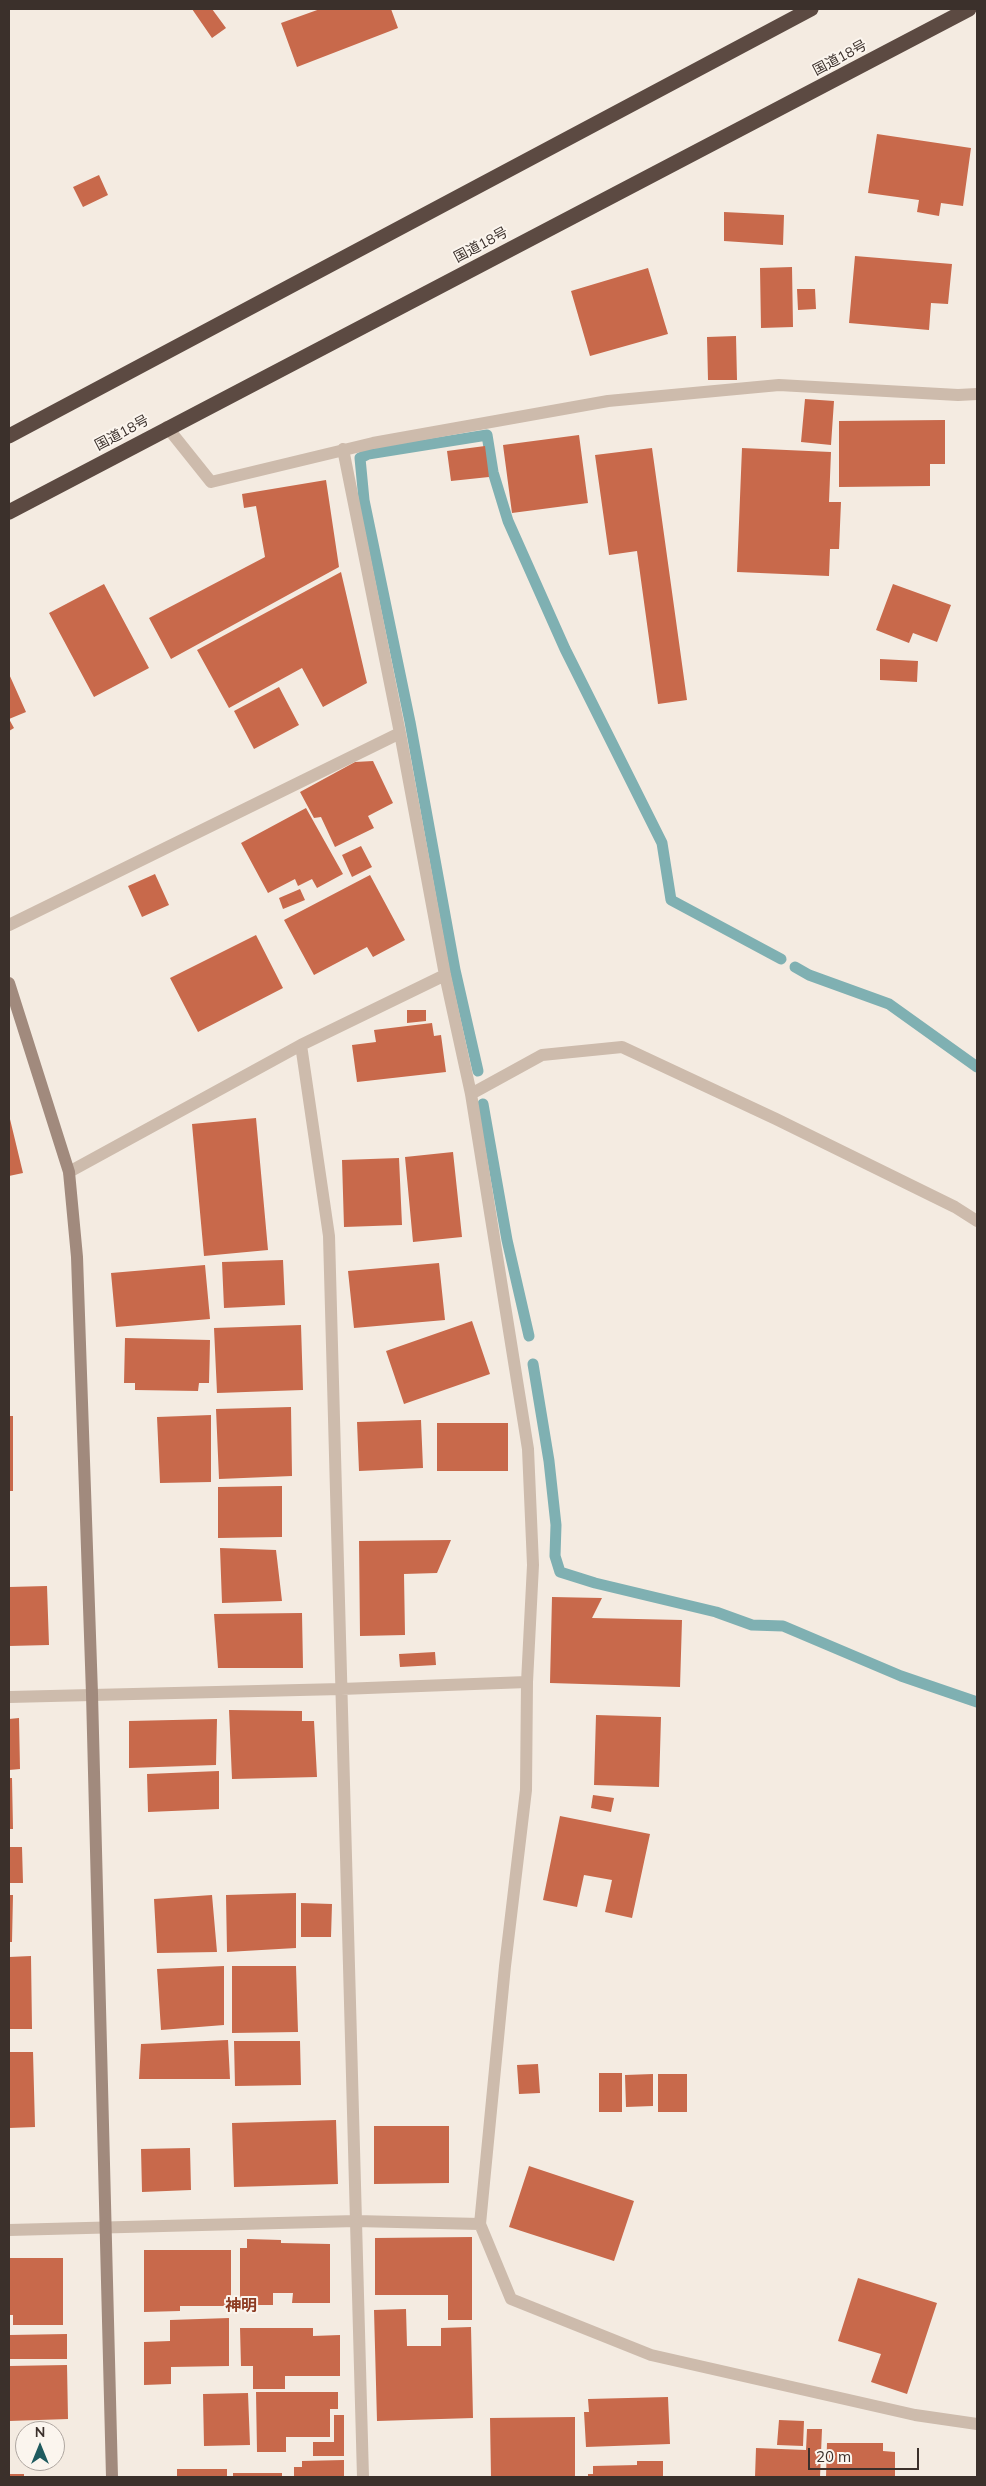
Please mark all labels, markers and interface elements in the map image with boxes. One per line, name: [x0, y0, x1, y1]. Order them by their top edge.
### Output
street label: 国道18号: [810, 37, 870, 79]
street label: 国道18号: [451, 224, 511, 266]
street label: 国道18号: [92, 412, 152, 454]
district label: 神明: [225, 2296, 257, 2316]
north arrow: [15, 2421, 65, 2471]
text: N: [35, 2423, 45, 2441]
scale bar: [811, 2438, 922, 2470]
text: 20 m: [816, 2447, 851, 2466]

